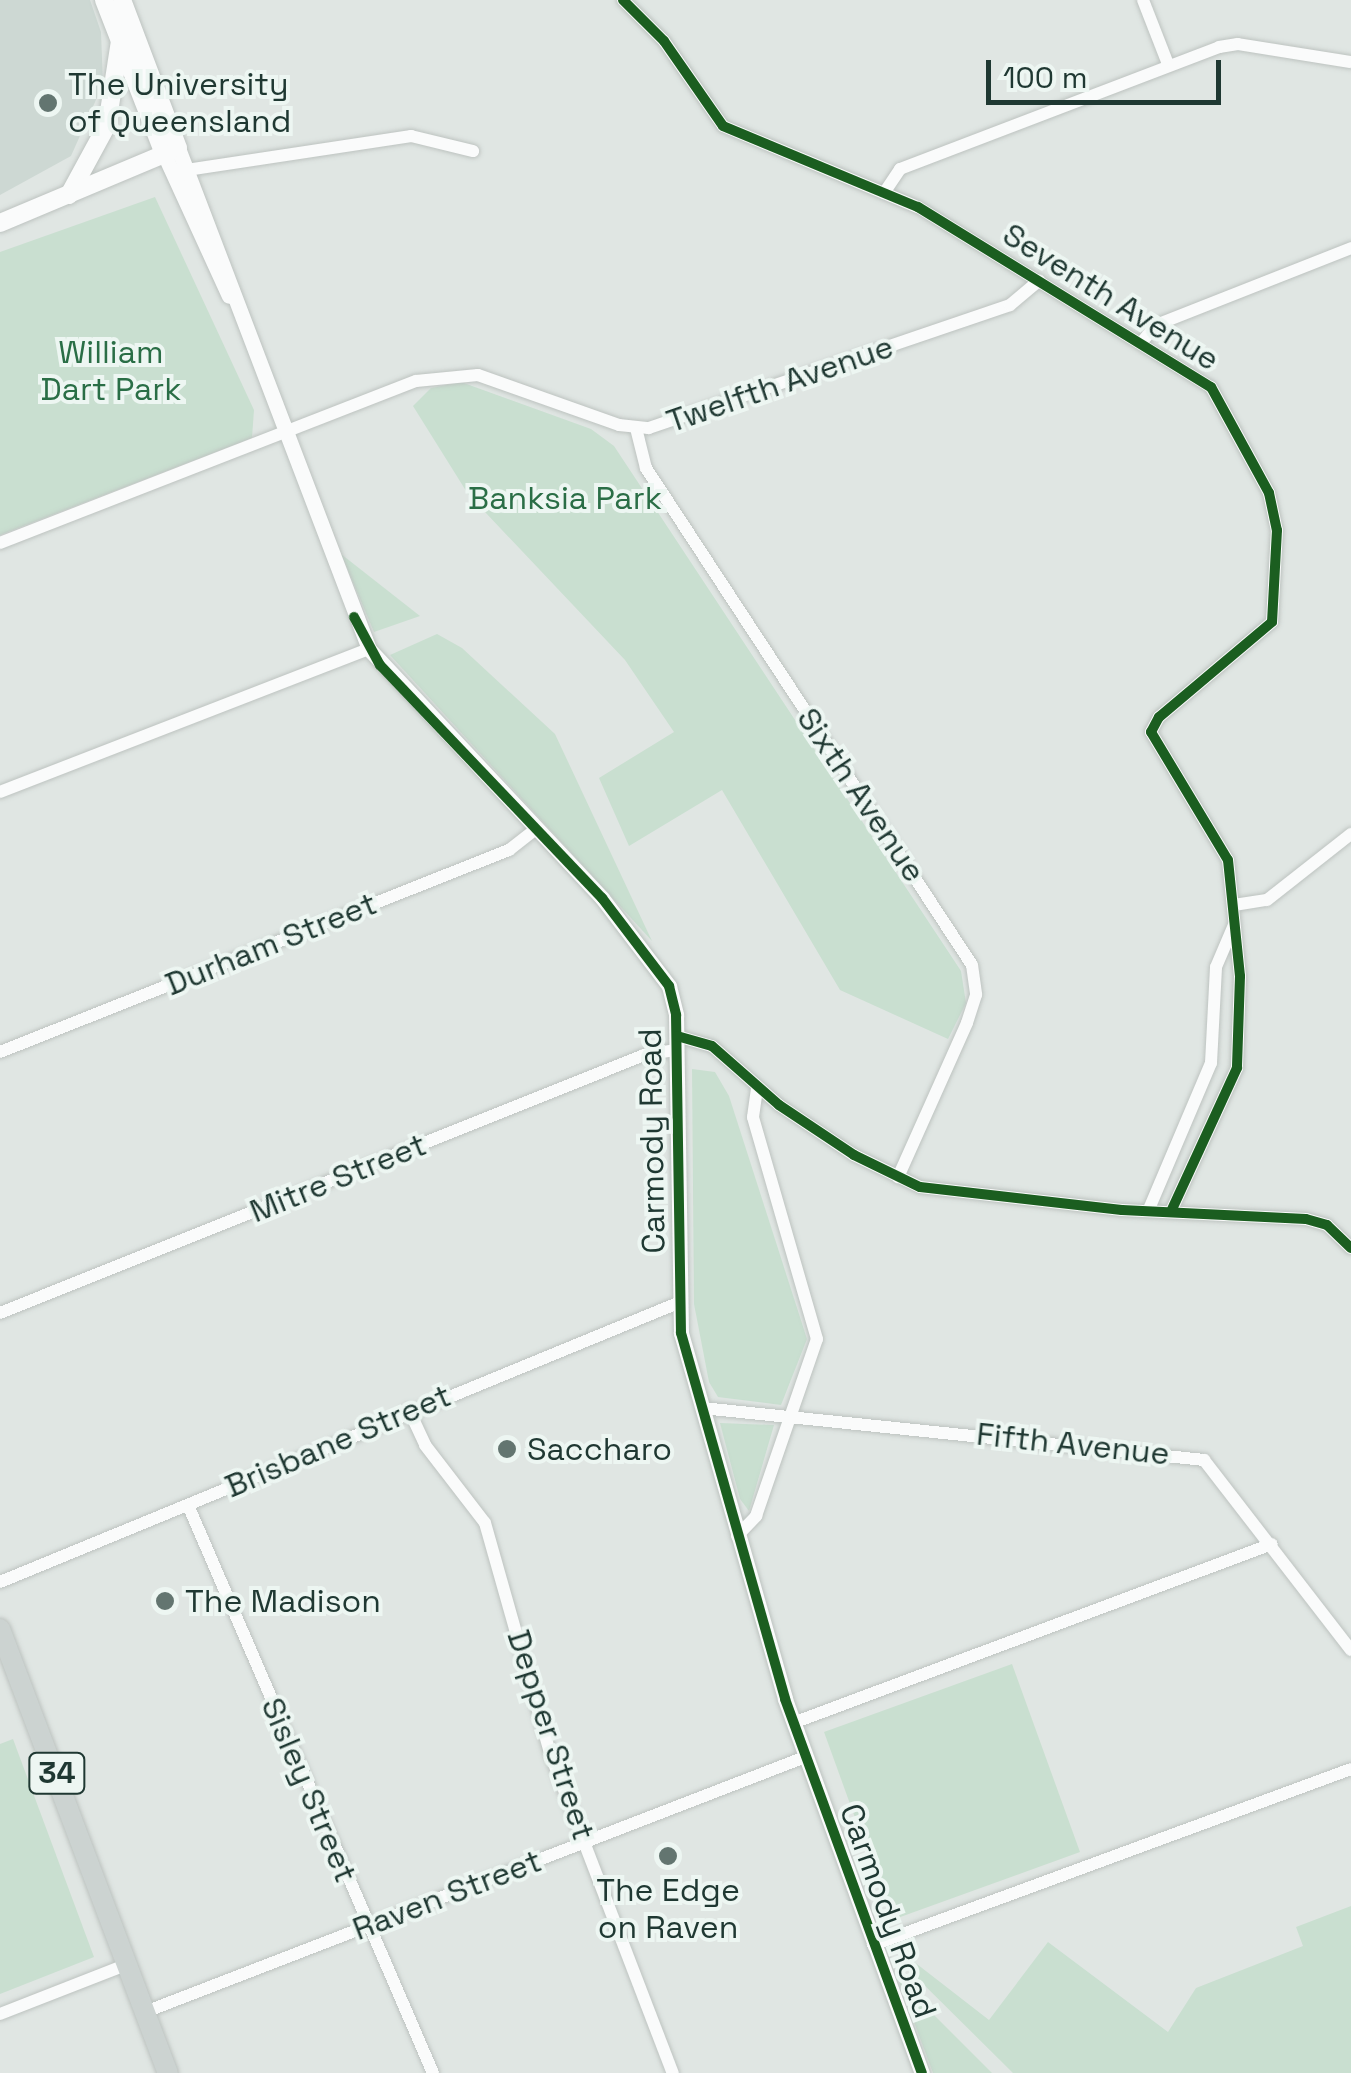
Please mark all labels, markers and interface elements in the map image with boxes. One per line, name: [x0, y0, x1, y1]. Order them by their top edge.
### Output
scale bar: [991, 40, 1226, 102]
text: 100 m: [1003, 58, 1088, 97]
place label: The University of Queensland: [68, 66, 291, 141]
marker: The University of Queensland: [37, 92, 59, 114]
street label: Seventh Avenue: [996, 215, 1226, 379]
street label: Twelfth Avenue: [661, 327, 899, 441]
park label: William Dart Park: [40, 334, 182, 409]
park label: Banksia Park: [468, 479, 662, 517]
street label: Sixth Avenue: [789, 701, 933, 889]
street label: Durham Street: [160, 884, 382, 1004]
street label: Carmody Road: [631, 1028, 673, 1254]
street label: Mitre Street: [244, 1125, 432, 1231]
street label: Brisbane Street: [219, 1376, 457, 1506]
street label: Fifth Avenue: [974, 1415, 1172, 1473]
place label: Saccharo: [527, 1430, 672, 1468]
marker: Saccharo: [496, 1438, 518, 1460]
place label: The Madison: [185, 1582, 381, 1620]
marker: The Madison: [154, 1590, 176, 1612]
street label: Depper Street: [499, 1625, 603, 1845]
street label: Sisley Street: [253, 1692, 365, 1888]
road number: 34: [27, 1748, 87, 1798]
street label: Carmody Road: [831, 1799, 945, 2023]
street label: Raven Street: [347, 1841, 547, 1949]
marker: The Edge on Raven: [657, 1845, 679, 1867]
place label: The Edge on Raven: [596, 1872, 740, 1947]

